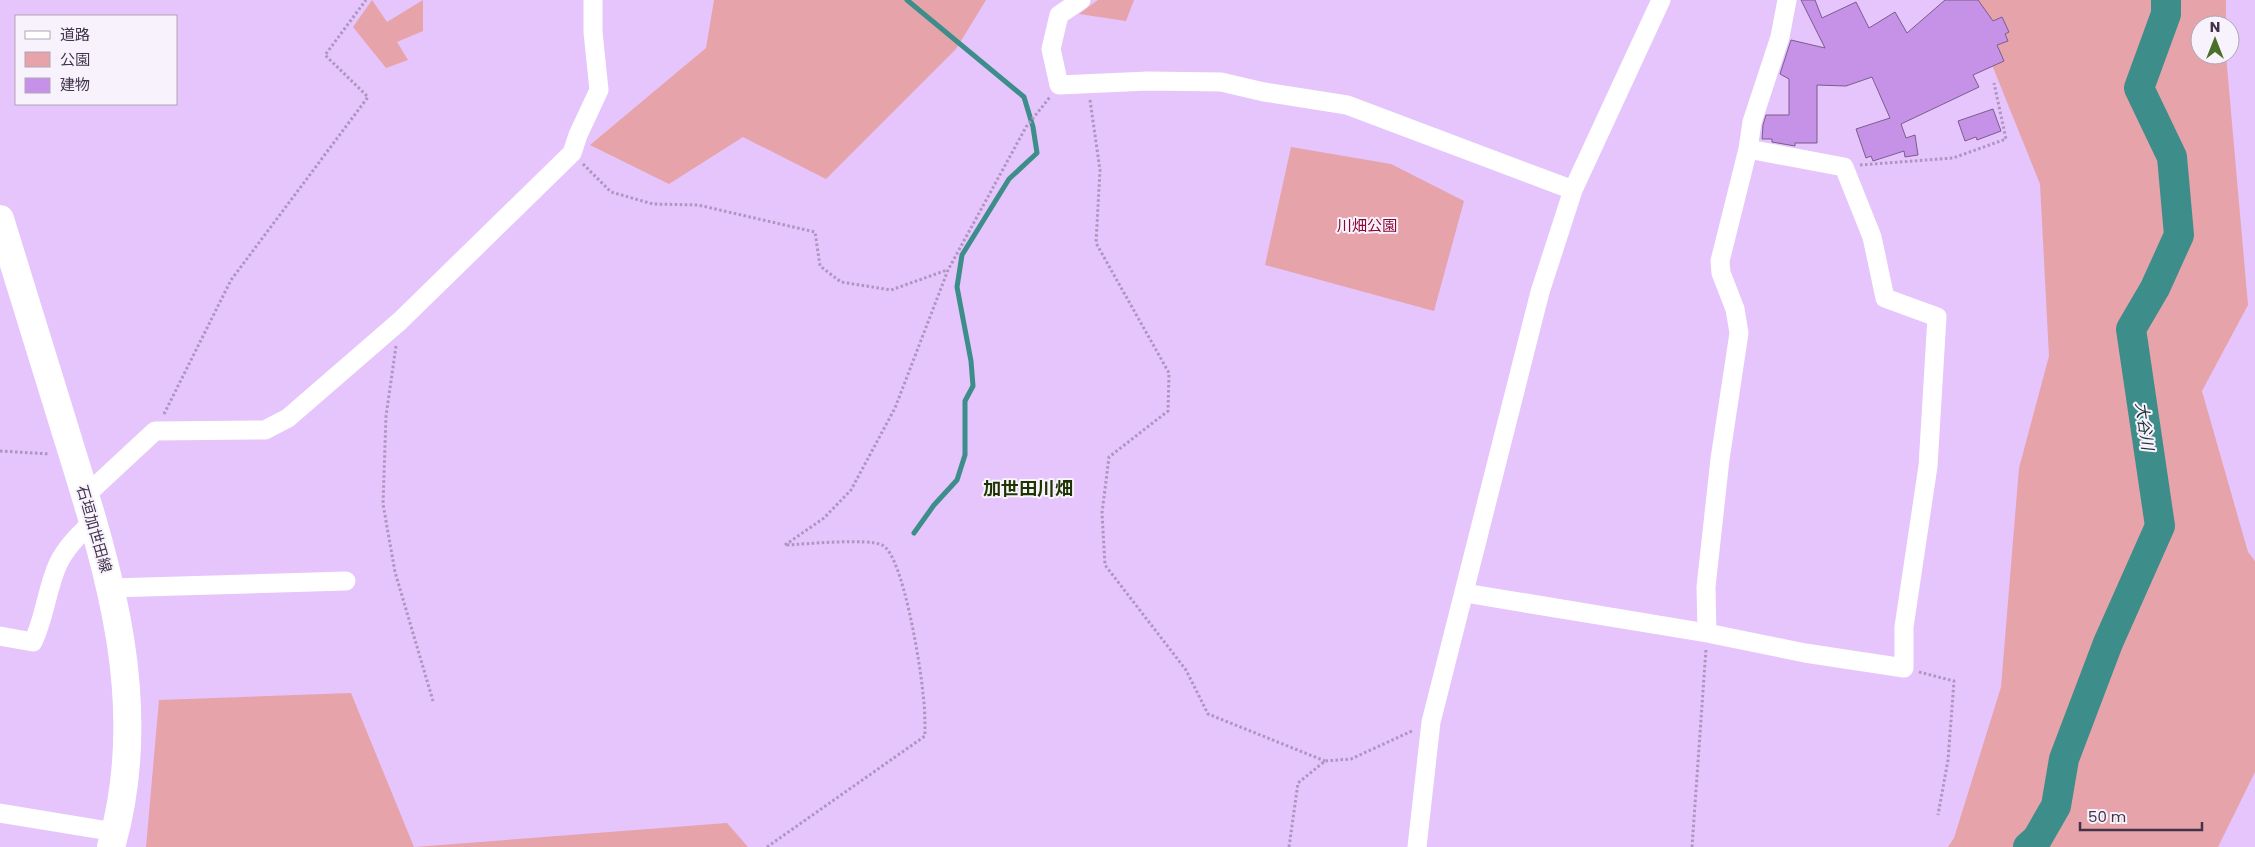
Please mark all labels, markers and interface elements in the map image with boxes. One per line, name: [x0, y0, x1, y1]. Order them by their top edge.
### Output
legend: [15, 15, 178, 105]
north arrow: [2190, 15, 2240, 65]
text: N: [2210, 17, 2220, 37]
text: 道路: [60, 24, 90, 45]
text: 公園: [60, 49, 90, 70]
text: 建物: [60, 74, 90, 95]
park label: 川畑公園: [1337, 215, 1397, 236]
water label: 大谷川: [2130, 401, 2160, 453]
district label: 加世田川畑: [983, 476, 1073, 501]
street label: 石垣加世田線: [72, 483, 117, 575]
scale bar: [2080, 800, 2202, 832]
text: 50 m: [2088, 806, 2126, 827]

